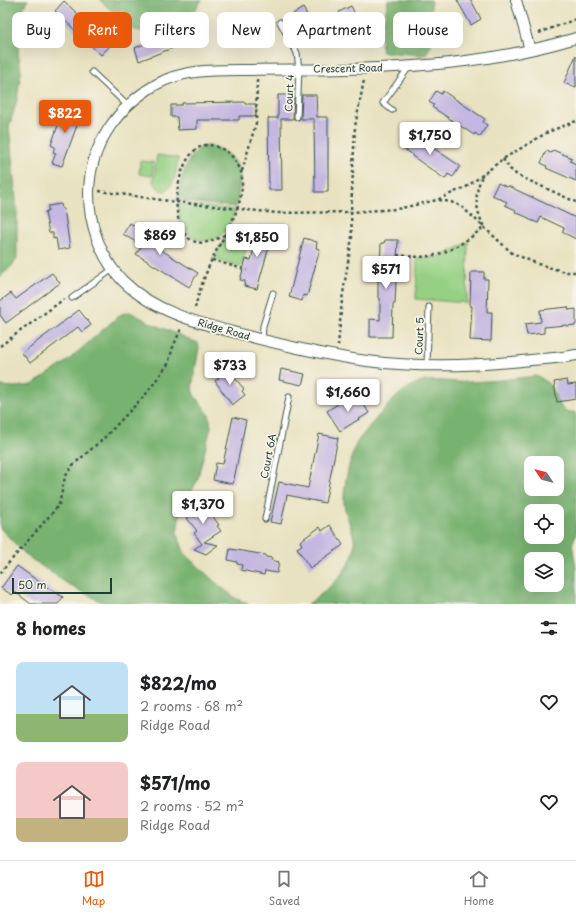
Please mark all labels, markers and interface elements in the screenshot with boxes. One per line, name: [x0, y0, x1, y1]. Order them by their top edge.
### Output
chip: Buy: [12, 12, 65, 48]
chip: Rent: [73, 12, 132, 48]
chip: Filters: [140, 12, 209, 48]
chip: New: [217, 12, 275, 48]
chip: Apartment: [283, 12, 385, 48]
chip: House: [393, 12, 463, 48]
street label: Crescent Road: [313, 59, 383, 76]
street label: Court 4: [280, 74, 297, 112]
pin: $822: [41, 100, 89, 134]
text: $822: [48, 103, 82, 122]
pin: $1,750: [397, 122, 463, 156]
text: $1,750: [409, 125, 451, 144]
pin: $869: [136, 222, 184, 256]
pin: $1,850: [224, 224, 290, 258]
text: $869: [144, 225, 176, 244]
text: $1,850: [235, 227, 279, 246]
pin: $571: [362, 256, 410, 290]
text: $571: [371, 259, 401, 278]
street label: Ridge Road: [196, 314, 252, 343]
street label: Court 5: [410, 317, 427, 355]
pin: $733: [206, 352, 254, 386]
text: $733: [213, 355, 247, 374]
pin: $1,660: [315, 379, 381, 413]
text: $1,660: [326, 382, 370, 401]
street label: Court 6A: [256, 432, 279, 480]
north arrow: [524, 456, 564, 496]
map controls: [524, 456, 564, 592]
pin: $1,370: [170, 491, 236, 525]
text: $1,370: [181, 494, 225, 513]
button: locate: [524, 504, 564, 544]
button: layers: [524, 552, 564, 592]
scale bar: [12, 576, 112, 595]
text: 50 m: [18, 576, 47, 593]
text: 8 homes: [16, 615, 86, 641]
icon: filters: [538, 617, 560, 639]
text: $822/mo: [140, 670, 217, 696]
icon: home: [48, 678, 96, 726]
icon: heart: [538, 691, 560, 713]
text: 2 rooms · 68 m²: [140, 696, 243, 715]
text: Ridge Road: [140, 715, 210, 734]
text: $571/mo: [140, 770, 210, 796]
icon: home: [48, 778, 96, 826]
icon: heart: [538, 791, 560, 813]
text: 2 rooms · 52 m²: [140, 796, 244, 815]
text: Ridge Road: [140, 815, 210, 834]
tab: Map: [82, 868, 105, 909]
tab: Saved: [269, 868, 300, 909]
tab: Home: [464, 868, 494, 909]

